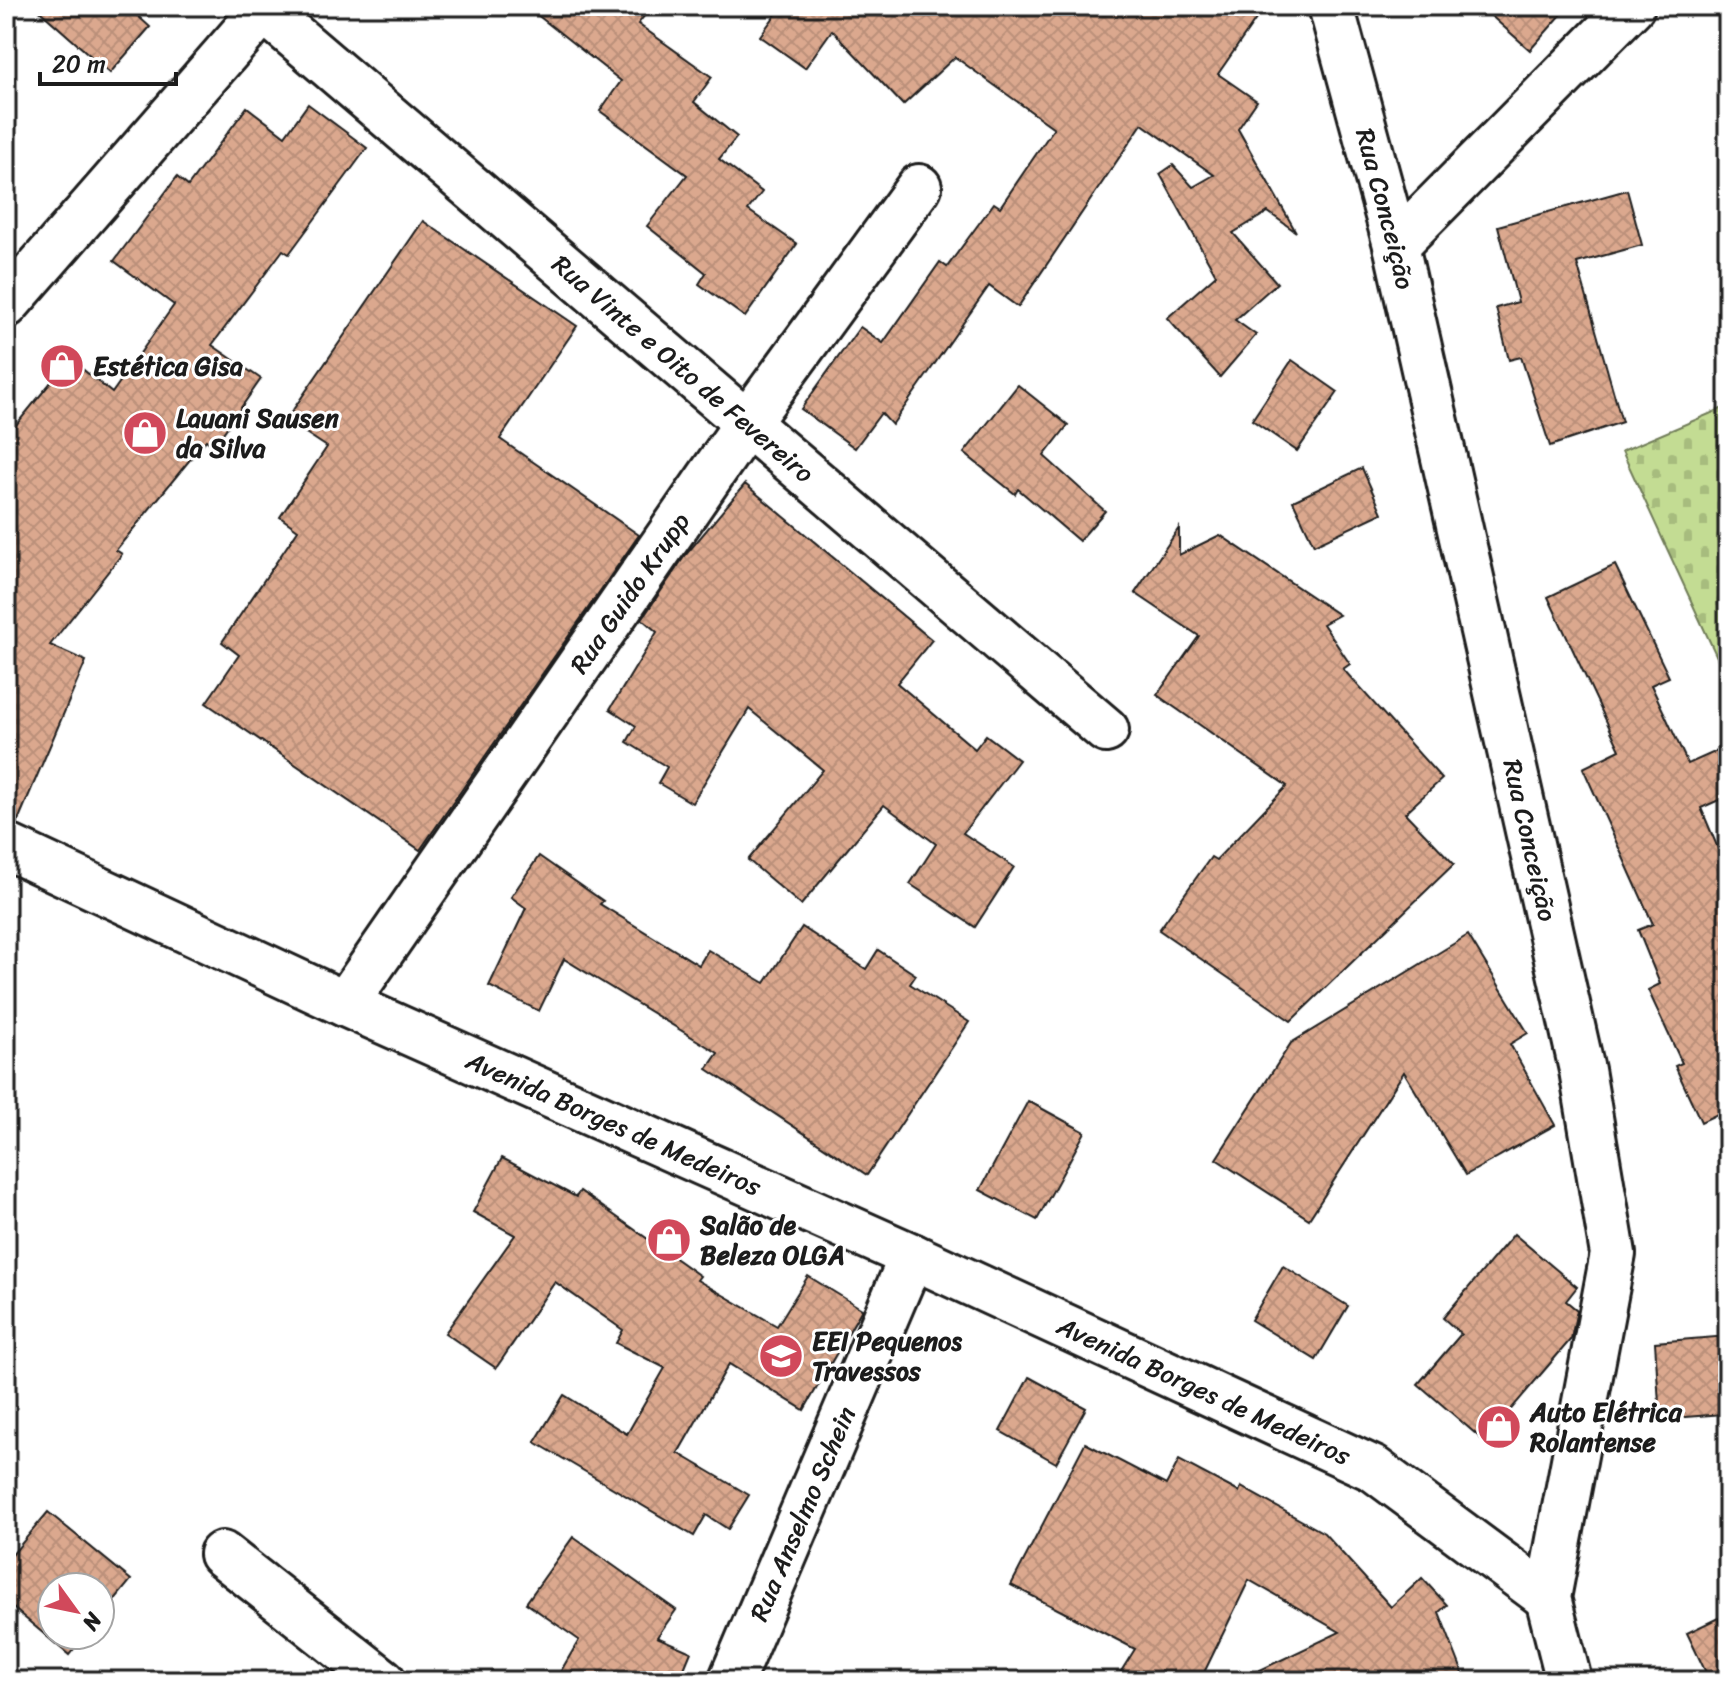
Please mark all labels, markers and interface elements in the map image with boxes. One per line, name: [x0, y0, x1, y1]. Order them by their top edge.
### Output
scale bar: [40, 36, 176, 86]
text: 20 m: [52, 43, 106, 85]
street label: Rua Conceição: [1342, 123, 1428, 294]
street label: Rua Vinte e Oito de Fevereiro: [541, 242, 825, 495]
shop icon: Estética Gisa: [38, 342, 86, 390]
place label: Estética Gisa: [93, 343, 243, 389]
place label: Lauani Sausen da Silva: [176, 395, 340, 471]
shop icon: Lauani Sausen da Silva: [121, 409, 169, 457]
street label: Rua Guido Krupp: [557, 502, 702, 683]
street label: Rua Conceição: [1490, 755, 1571, 926]
street label: Avenida Borges de Medeiros: [458, 1037, 770, 1210]
place label: Salão de Beleza OLGA: [699, 1202, 845, 1278]
shop icon: Salão de Beleza OLGA: [645, 1216, 693, 1264]
street label: Avenida Borges de Medeiros: [1048, 1302, 1360, 1479]
place label: EEI Pequenos Travessos: [812, 1318, 963, 1394]
school or university icon: EEI Pequenos Travessos: [757, 1332, 805, 1380]
place label: Auto Elétrica Rolantense: [1529, 1389, 1683, 1465]
street label: Rua Anselmo Schein: [736, 1399, 869, 1628]
shop icon: Auto Elétrica Rolantense: [1475, 1403, 1523, 1451]
north arrow: [36, 1571, 116, 1651]
text: N: [71, 1604, 113, 1639]

